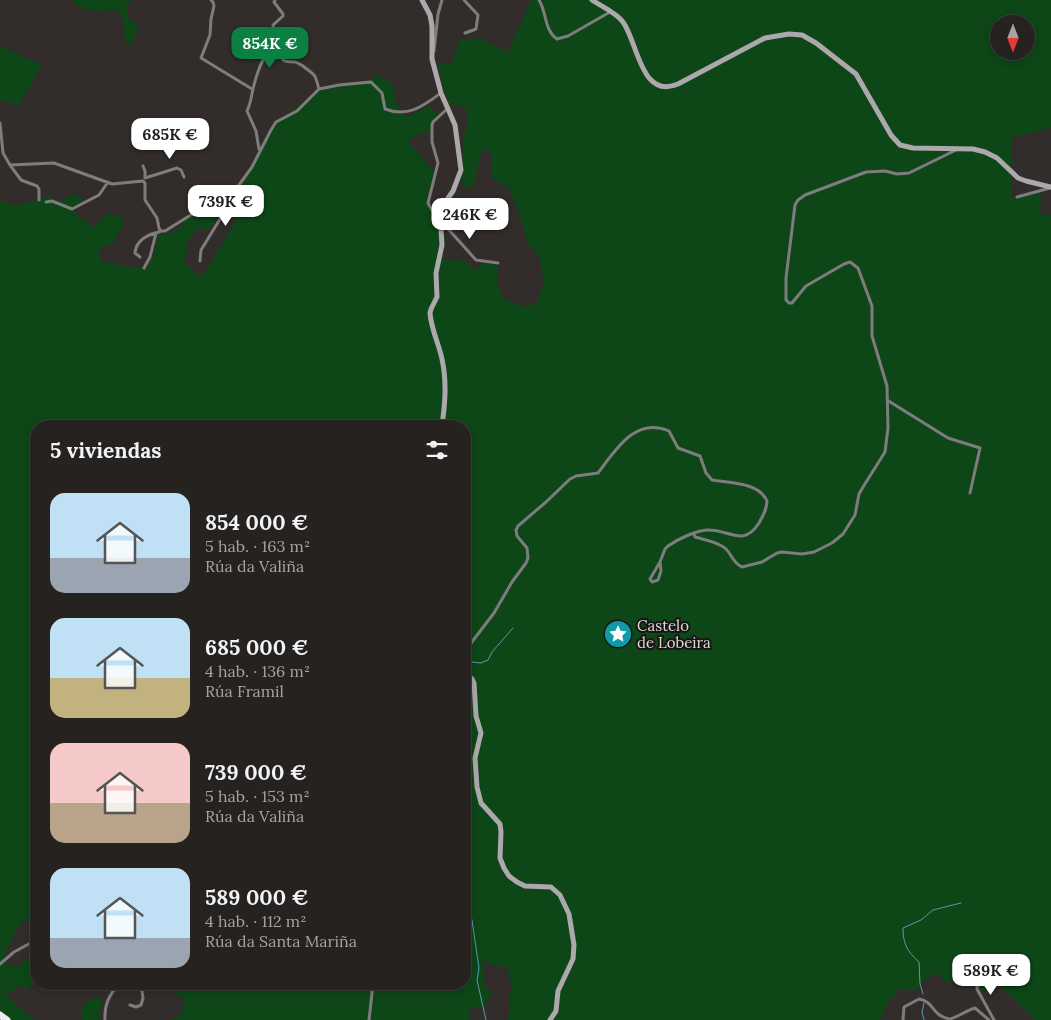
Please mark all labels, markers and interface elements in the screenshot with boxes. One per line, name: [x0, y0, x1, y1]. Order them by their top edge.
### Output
north arrow: [990, 15, 1035, 60]
map controls: [990, 15, 1035, 60]
pin: 854K €: [229, 27, 311, 69]
text: 854K €: [242, 33, 298, 53]
pin: 685K €: [129, 118, 211, 160]
text: 685K €: [142, 124, 198, 144]
pin: 739K €: [185, 184, 267, 227]
text: 739K €: [199, 191, 253, 211]
pin: 246K €: [429, 198, 511, 240]
text: 246K €: [442, 204, 498, 224]
icon: filters: [423, 436, 451, 464]
text: 5 viviendas: [50, 437, 161, 464]
text: 854 000 €: [205, 509, 308, 536]
icon: home: [90, 513, 150, 573]
text: 5 hab. · 163 m²: [205, 536, 310, 556]
text: Rúa da Valiña: [205, 556, 304, 576]
place label: Castelo de Lobeira: [637, 616, 711, 652]
place icon: Castelo de Lobeira: [603, 619, 633, 649]
text: 685 000 €: [205, 634, 309, 661]
icon: home: [90, 638, 150, 698]
text: 4 hab. · 136 m²: [205, 661, 310, 681]
text: Rúa Framil: [205, 681, 284, 701]
text: 739 000 €: [205, 759, 307, 786]
icon: home: [90, 763, 150, 823]
text: 5 hab. · 153 m²: [205, 786, 310, 806]
text: Rúa da Valiña: [205, 806, 304, 826]
text: 589 000 €: [205, 884, 309, 911]
icon: home: [90, 888, 150, 948]
text: 4 hab. · 112 m²: [205, 911, 306, 931]
text: Rúa da Santa Mariña: [205, 931, 357, 951]
pin: 589K €: [950, 954, 1032, 996]
text: 589K €: [963, 960, 1019, 980]

